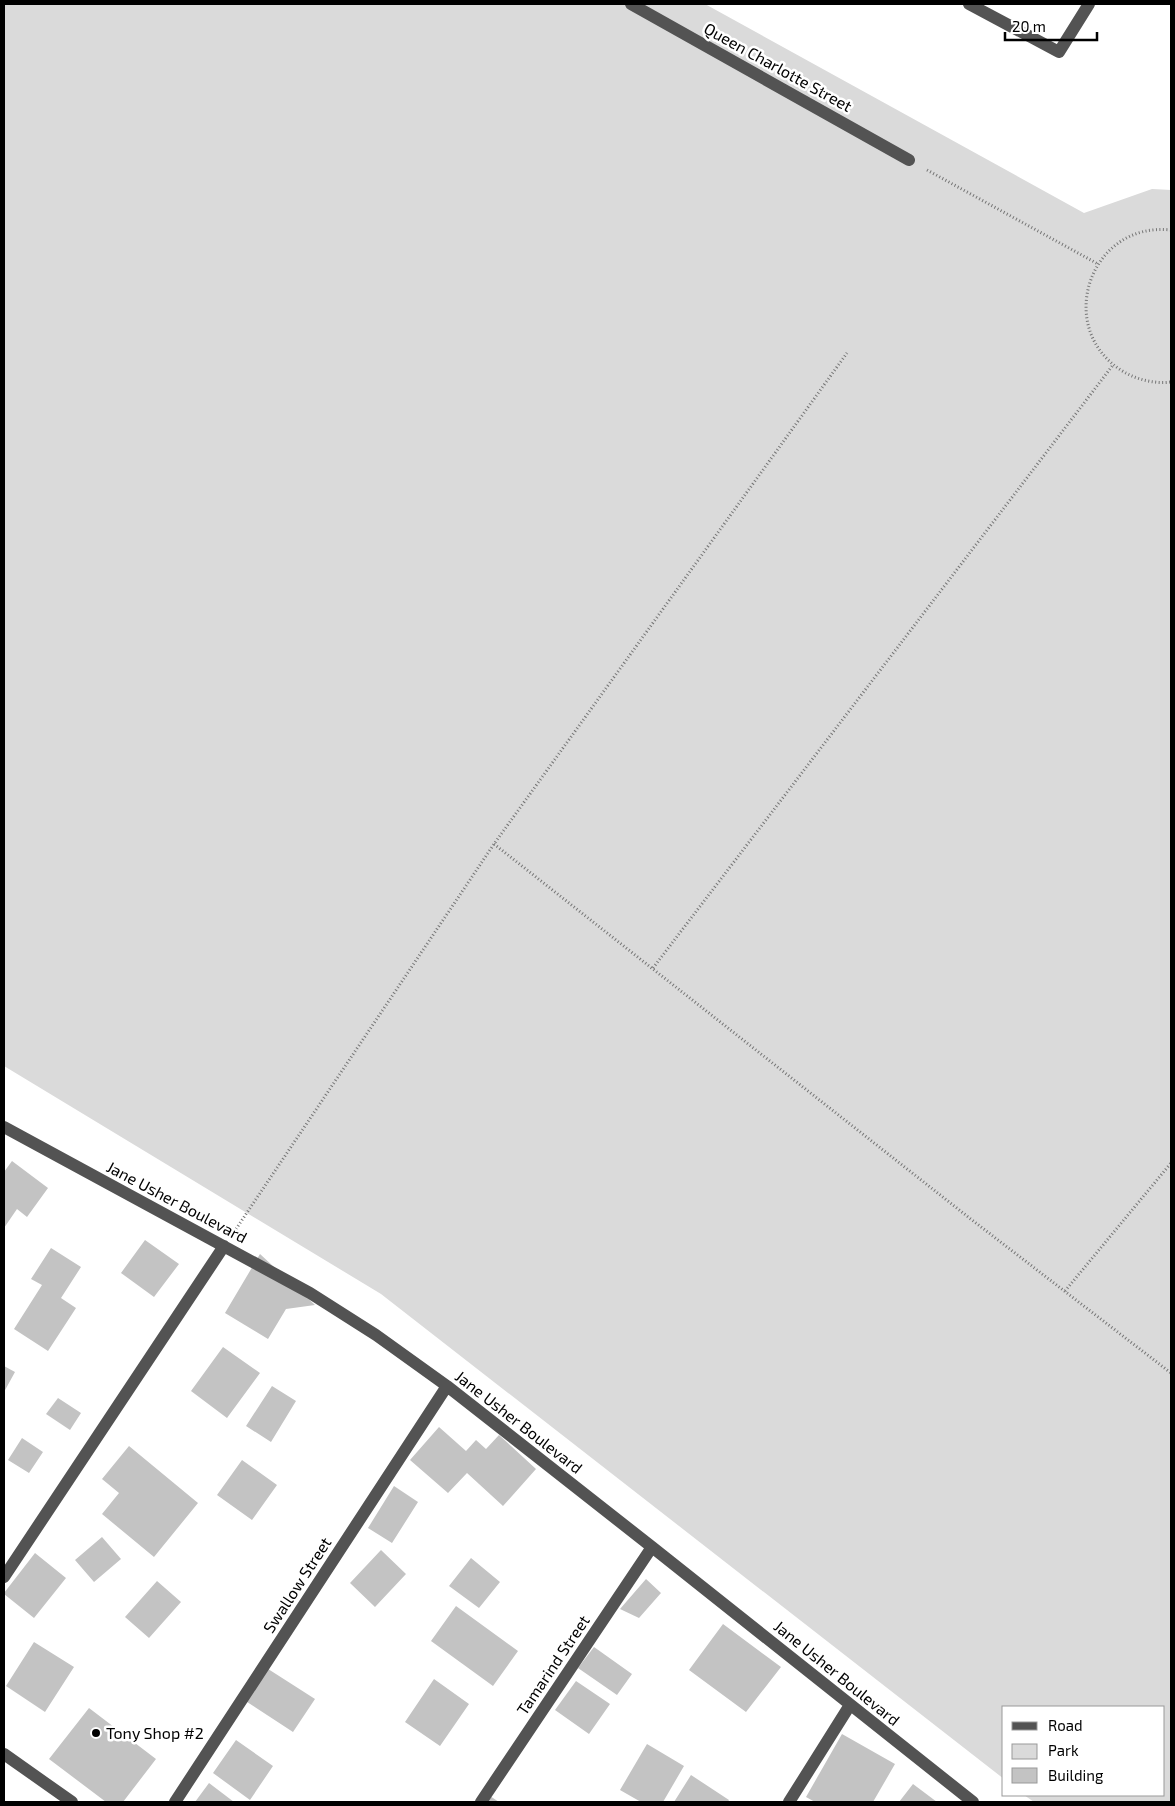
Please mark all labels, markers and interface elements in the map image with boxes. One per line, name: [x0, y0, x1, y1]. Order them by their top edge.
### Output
scale bar: [1005, 10, 1098, 42]
text: 20 m: [1012, 17, 1046, 35]
street label: Queen Charlotte Street: [700, 18, 856, 116]
street label: Jane Usher Boulevard: [104, 1157, 251, 1247]
street label: Jane Usher Boulevard: [452, 1366, 587, 1477]
street label: Swallow Street: [259, 1533, 335, 1636]
street label: Tamarind Street: [512, 1611, 593, 1718]
street label: Jane Usher Boulevard: [771, 1616, 904, 1729]
legend: [1002, 1706, 1165, 1796]
text: Road: [1048, 1716, 1083, 1734]
place label: Tony Shop #2: [106, 1723, 204, 1742]
marker: Tony Shop #2: [90, 1727, 102, 1739]
text: Park: [1048, 1741, 1079, 1759]
text: Building: [1048, 1766, 1104, 1784]

